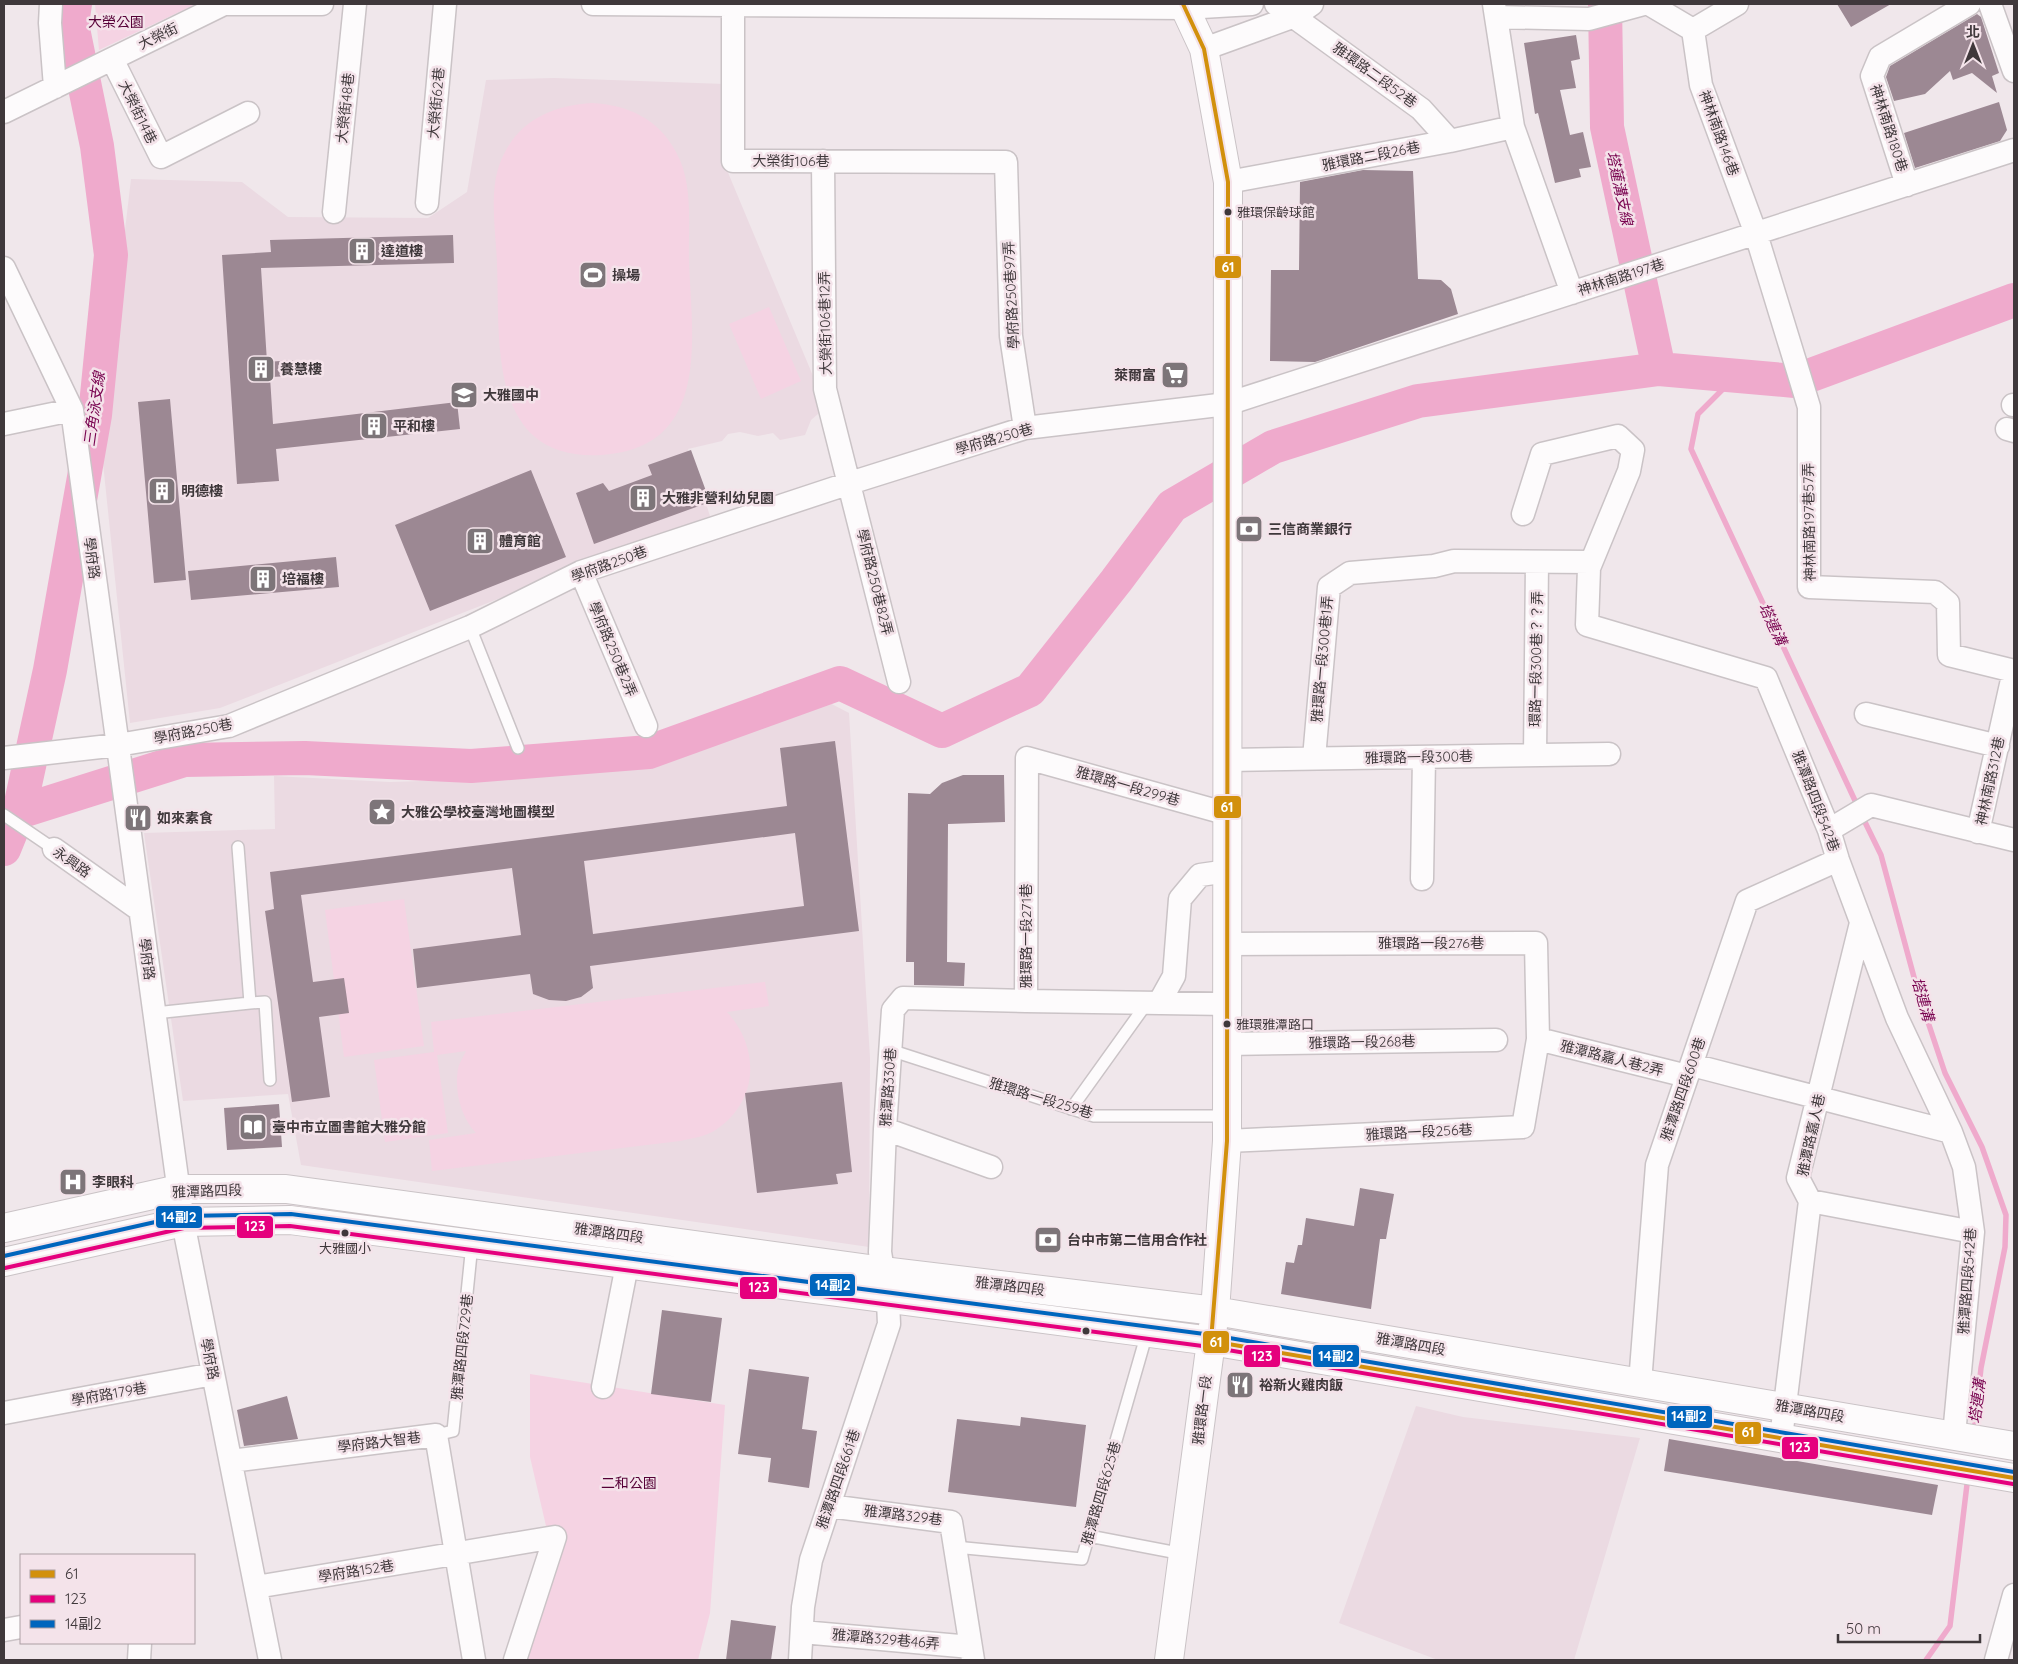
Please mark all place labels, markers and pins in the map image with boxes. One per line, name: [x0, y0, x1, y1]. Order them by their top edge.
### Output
place label: 雅環保齡球館: [1237, 204, 1315, 220]
marker: 雅環保齡球館: [1223, 207, 1233, 217]
building icon: 達道樓: [347, 236, 377, 266]
place label: 達道樓: [381, 242, 423, 260]
sports icon: 操場: [578, 260, 608, 290]
place label: 操場: [612, 266, 640, 284]
building icon: 養慧樓: [246, 354, 276, 384]
place label: 養慧樓: [280, 360, 322, 378]
supermarket icon: 萊爾富: [1160, 360, 1190, 390]
place label: 萊爾富: [1114, 366, 1156, 384]
school or university icon: 大雅國中: [449, 380, 479, 410]
place label: 大雅國中: [483, 386, 539, 404]
building icon: 平和樓: [359, 411, 389, 441]
place label: 平和樓: [393, 417, 435, 435]
building icon: 明德樓: [147, 476, 177, 506]
place label: 明德樓: [181, 482, 223, 500]
building icon: 大雅非營利幼兒園: [628, 483, 658, 513]
place label: 大雅非營利幼兒園: [662, 489, 774, 507]
bank icon: 三信商業銀行: [1234, 514, 1264, 544]
place label: 三信商業銀行: [1268, 520, 1352, 538]
building icon: 體育館: [465, 526, 495, 556]
place label: 體育館: [499, 532, 541, 550]
building icon: 培福樓: [248, 564, 278, 594]
place label: 培福樓: [282, 570, 324, 588]
place icon: 大雅公學校臺灣地圖模型: [367, 797, 397, 827]
restaurant icon: 如來素食: [123, 803, 153, 833]
place label: 大雅公學校臺灣地圖模型: [401, 803, 555, 821]
place label: 如來素食: [157, 809, 213, 827]
place label: 雅環雅潭路口: [1236, 1016, 1314, 1032]
marker: 雅環雅潭路口: [1222, 1019, 1232, 1029]
library icon: 臺中市立圖書館大雅分館: [238, 1112, 268, 1142]
place label: 臺中市立圖書館大雅分館: [272, 1118, 426, 1136]
hospital icon: 李眼科: [58, 1167, 88, 1197]
place label: 李眼科: [92, 1173, 134, 1191]
bank icon: 台中市第二信用合作社: [1033, 1225, 1063, 1255]
marker: 大雅國小: [340, 1228, 350, 1238]
place label: 台中市第二信用合作社: [1067, 1231, 1207, 1249]
place label: 大雅國小: [319, 1240, 371, 1256]
unlabelled marker: [1081, 1326, 1091, 1336]
restaurant icon: 裕新火雞肉飯: [1225, 1370, 1255, 1400]
place label: 裕新火雞肉飯: [1259, 1376, 1343, 1394]

